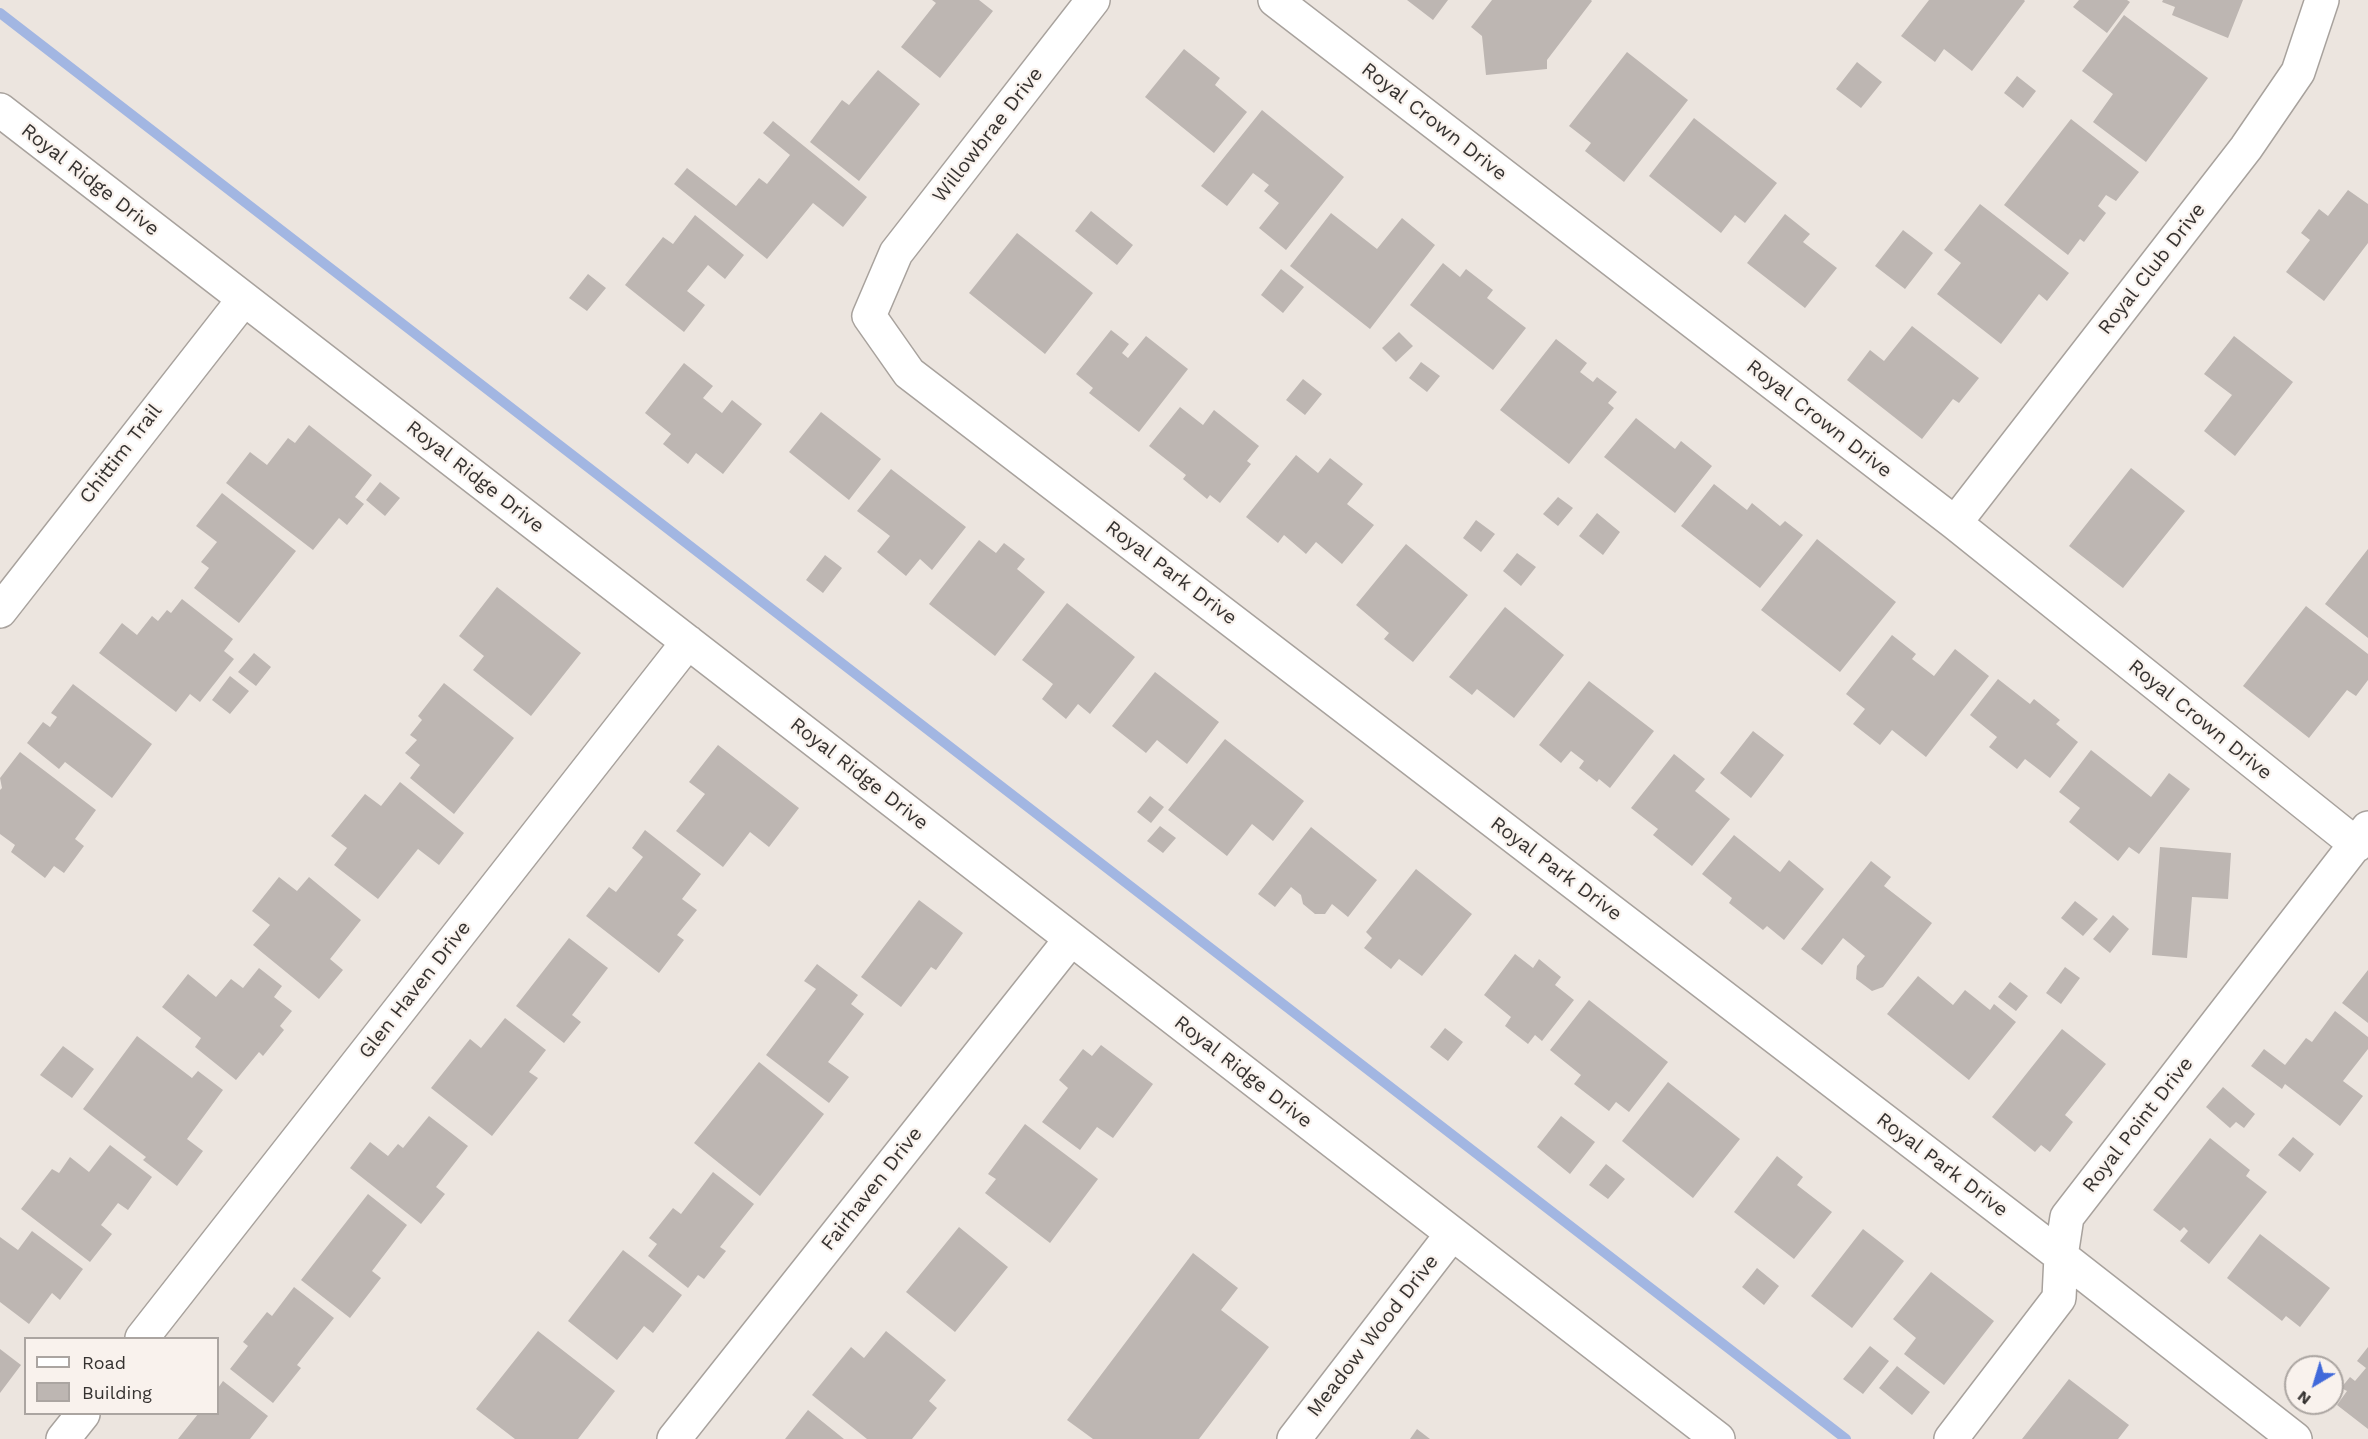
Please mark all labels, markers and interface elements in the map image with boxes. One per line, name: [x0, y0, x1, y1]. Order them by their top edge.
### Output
street label: Royal Crown Drive: [1357, 58, 1511, 186]
street label: Willowbrae Drive: [928, 63, 1048, 207]
street label: Royal Ridge Drive: [16, 119, 164, 241]
street label: Royal Club Drive: [2093, 198, 2211, 340]
street label: Royal Crown Drive: [1742, 355, 1896, 483]
street label: Chittim Trail: [75, 400, 167, 508]
street label: Royal Ridge Drive: [401, 416, 549, 538]
street label: Royal Park Drive: [1100, 516, 1242, 630]
street label: Royal Crown Drive: [2123, 655, 2277, 785]
street label: Royal Ridge Drive: [785, 713, 933, 835]
street label: Royal Park Drive: [1485, 812, 1627, 926]
street label: Glen Haven Drive: [354, 917, 476, 1063]
street label: Royal Ridge Drive: [1169, 1011, 1317, 1133]
street label: Royal Point Drive: [2078, 1052, 2198, 1198]
street label: Royal Park Drive: [1871, 1108, 2013, 1222]
street label: Fairhaven Drive: [816, 1122, 928, 1256]
street label: Meadow Wood Drive: [1302, 1250, 1444, 1422]
legend: [24, 1337, 219, 1415]
text: Road: [82, 1352, 126, 1373]
north arrow: [2284, 1355, 2344, 1415]
text: Building: [82, 1382, 152, 1403]
text: N: [2293, 1387, 2314, 1409]

